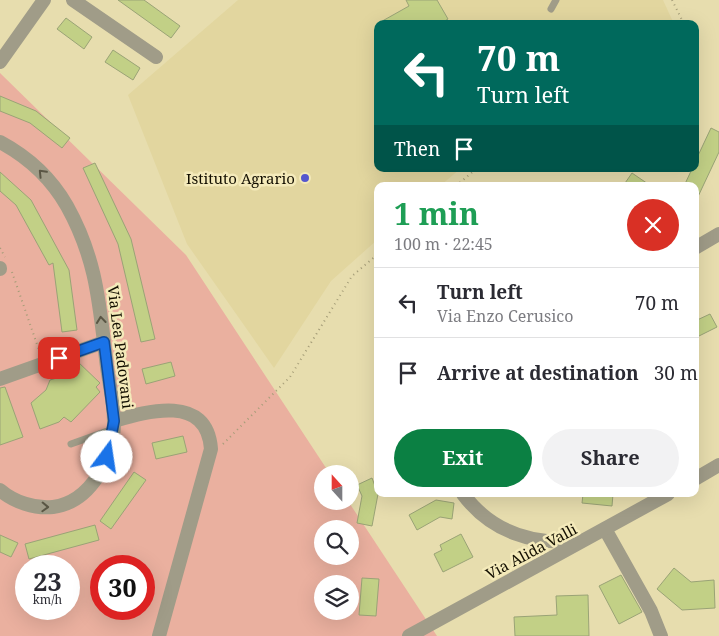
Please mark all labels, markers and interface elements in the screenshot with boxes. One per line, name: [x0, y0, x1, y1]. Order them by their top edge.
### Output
text: 70 m: [477, 34, 560, 81]
icon: left: [394, 40, 459, 105]
text: Turn left: [477, 79, 569, 109]
icon: arrive: [450, 135, 478, 163]
text: Then: [394, 136, 440, 162]
place label: Istituto Agrario: [186, 168, 295, 188]
one-way arrow: [39, 169, 48, 178]
marker: Istituto Agrario: [299, 172, 311, 184]
text: 1 min: [394, 193, 479, 234]
button: close: [627, 199, 679, 251]
text: 100 m · 22:45: [394, 233, 493, 255]
text: Turn left: [437, 279, 523, 305]
street label: Via Lea Padovani: [104, 284, 139, 410]
icon: left: [394, 289, 422, 317]
text: 70 m: [635, 290, 679, 316]
text: Via Enzo Cerusico: [437, 305, 573, 327]
one-way arrow: [96, 316, 107, 324]
pin: [38, 337, 80, 379]
icon: arrive: [45, 344, 73, 372]
icon: arrive: [394, 359, 422, 387]
text: Arrive at destination: [437, 360, 639, 386]
text: 30 m: [654, 360, 698, 386]
button: Exit: [394, 429, 532, 487]
button: Share: [542, 429, 679, 487]
position arrow: [80, 430, 132, 482]
north arrow: [314, 465, 359, 510]
map controls: [314, 465, 359, 620]
one-way arrow: [41, 501, 49, 512]
street label: Via Alida Valli: [482, 518, 580, 583]
button: search: [314, 520, 359, 565]
speed limit sign: 30: [90, 555, 155, 620]
text: 23: [33, 564, 62, 598]
button: layers: [314, 575, 359, 620]
text: km/h: [33, 591, 62, 608]

